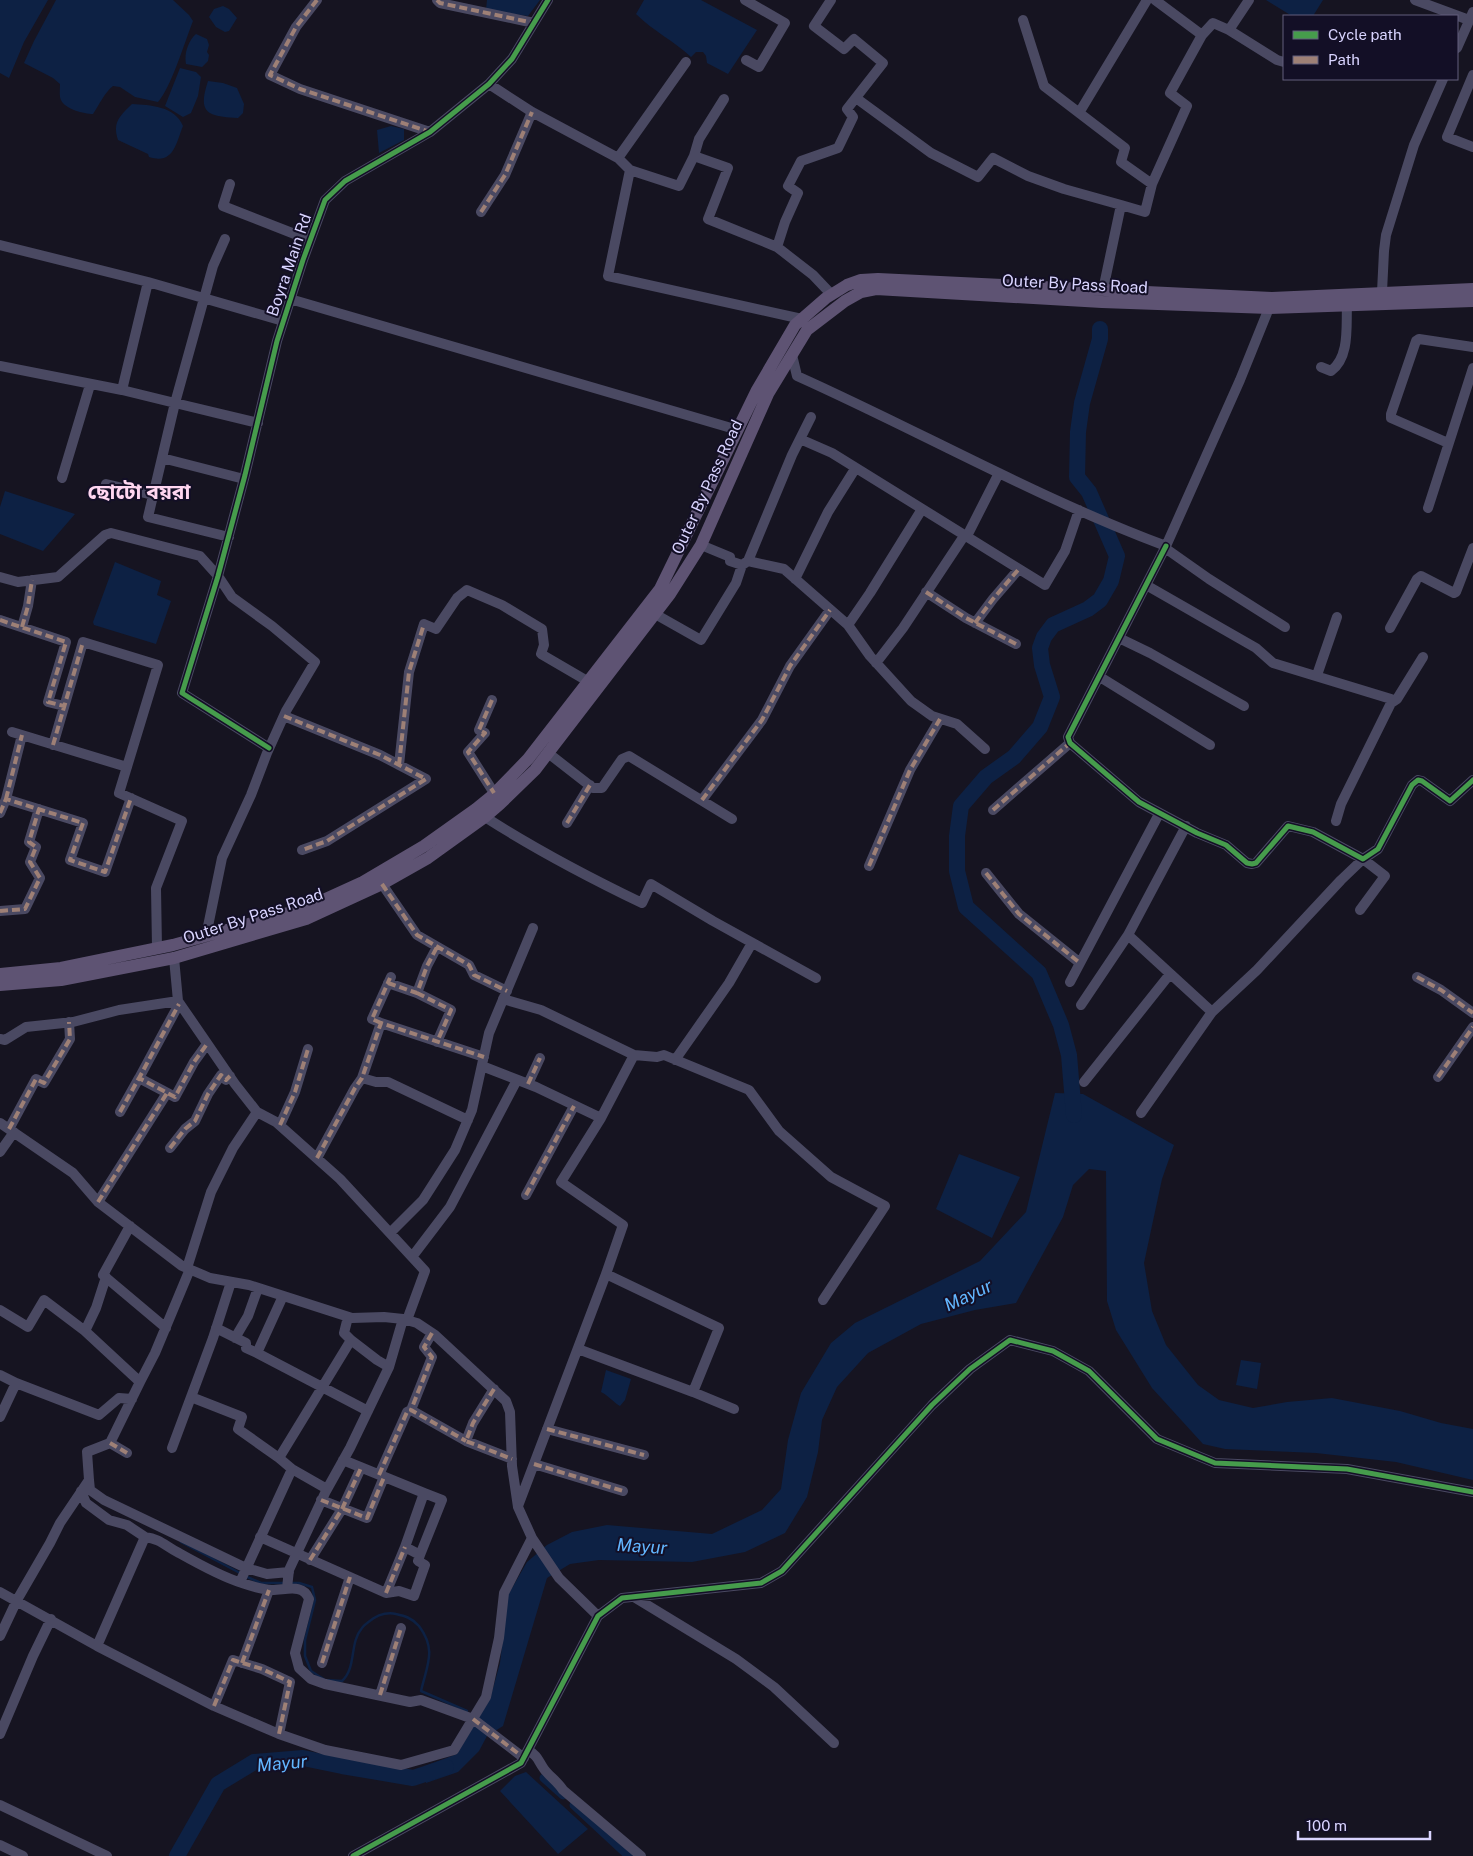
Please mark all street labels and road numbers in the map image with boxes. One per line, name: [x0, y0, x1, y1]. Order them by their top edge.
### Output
street label: Boyra Main Rd: [263, 211, 315, 319]
street label: Outer By Pass Road: [1002, 271, 1148, 297]
street label: Outer By Pass Road: [668, 417, 746, 557]
street label: Outer By Pass Road: [181, 884, 325, 948]

